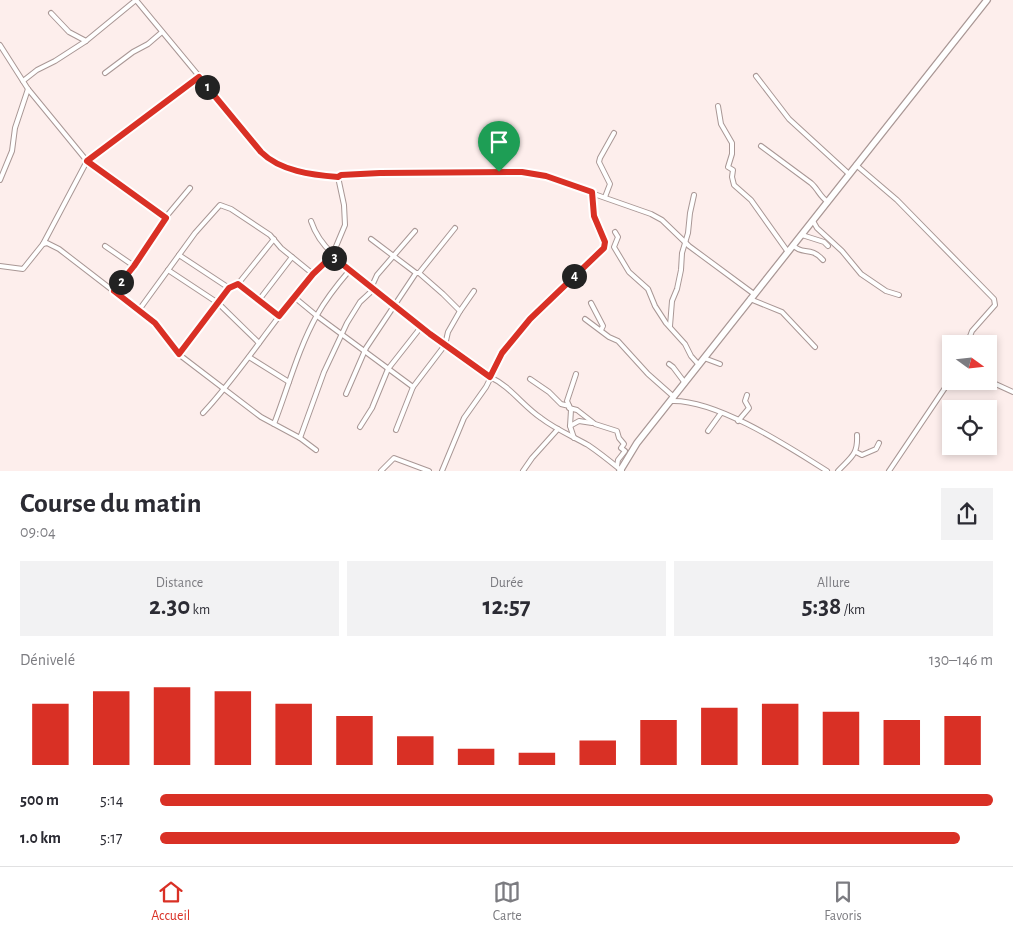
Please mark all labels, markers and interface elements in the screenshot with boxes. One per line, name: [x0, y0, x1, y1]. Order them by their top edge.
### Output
pin: 1: [194, 74, 220, 100]
text: 1: [205, 80, 210, 94]
pin: [478, 121, 520, 172]
icon: arrive: [485, 128, 513, 156]
pin: 3: [322, 246, 346, 270]
text: 3: [331, 251, 338, 265]
pin: 4: [562, 264, 586, 288]
text: 4: [571, 269, 578, 283]
pin: 2: [108, 270, 134, 294]
text: 2: [118, 275, 125, 289]
north arrow: [942, 335, 998, 390]
map controls: [942, 335, 997, 455]
button: locate: [942, 400, 997, 455]
button: share: [941, 488, 993, 540]
text: Course du matin: [20, 490, 201, 518]
text: 09:04: [20, 524, 56, 540]
text: Distance: [156, 576, 203, 590]
text: Durée: [490, 576, 523, 590]
text: Allure: [817, 576, 850, 590]
text: 2.30: [149, 594, 190, 619]
text: 12:57: [482, 594, 531, 619]
text: 5:38: [802, 594, 841, 619]
text: km: [190, 603, 210, 617]
text: /km: [841, 603, 865, 617]
text: Dénivelé: [20, 652, 75, 668]
text: 130–146 m: [929, 652, 993, 668]
text: 500 m: [20, 792, 59, 808]
text: 5:14: [100, 792, 124, 808]
text: 1.0 km: [20, 830, 61, 846]
text: 5:17: [100, 830, 123, 846]
tab: Accueil: [151, 878, 190, 925]
tab: Carte: [493, 878, 522, 925]
tab: Favoris: [824, 878, 862, 925]

